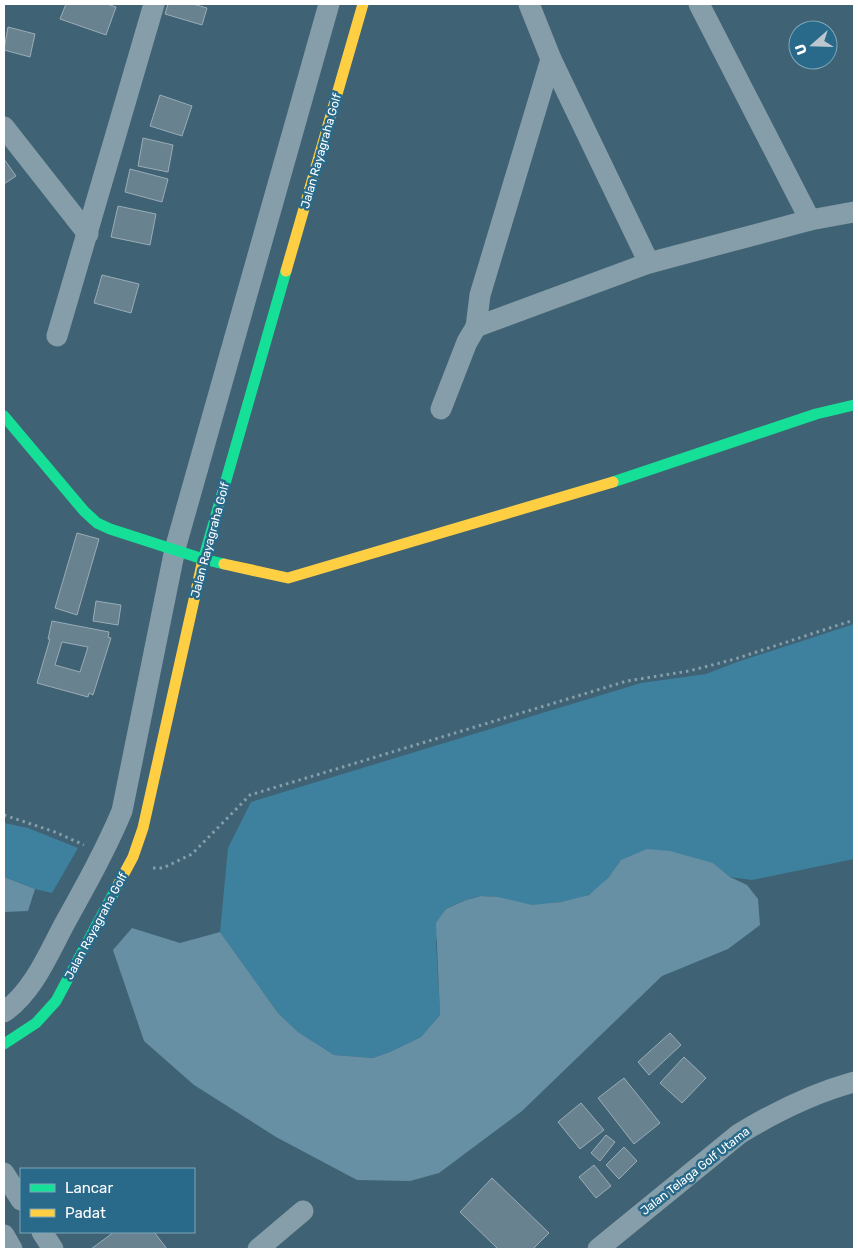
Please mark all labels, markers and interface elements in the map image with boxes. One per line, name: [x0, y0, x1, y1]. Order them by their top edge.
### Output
north arrow: [788, 20, 838, 70]
text: U: [792, 42, 811, 57]
street label: Jalan Rayagraha Golf: [298, 92, 344, 210]
street label: Jalan Rayagraha Golf: [188, 480, 232, 599]
street label: Jalan Rayagraha Golf: [62, 870, 130, 982]
street label: Jalan Telaga Golf Utama: [638, 1124, 752, 1218]
legend: [20, 1168, 195, 1233]
text: Lancar: [65, 1179, 113, 1197]
text: Padat: [65, 1204, 106, 1222]

